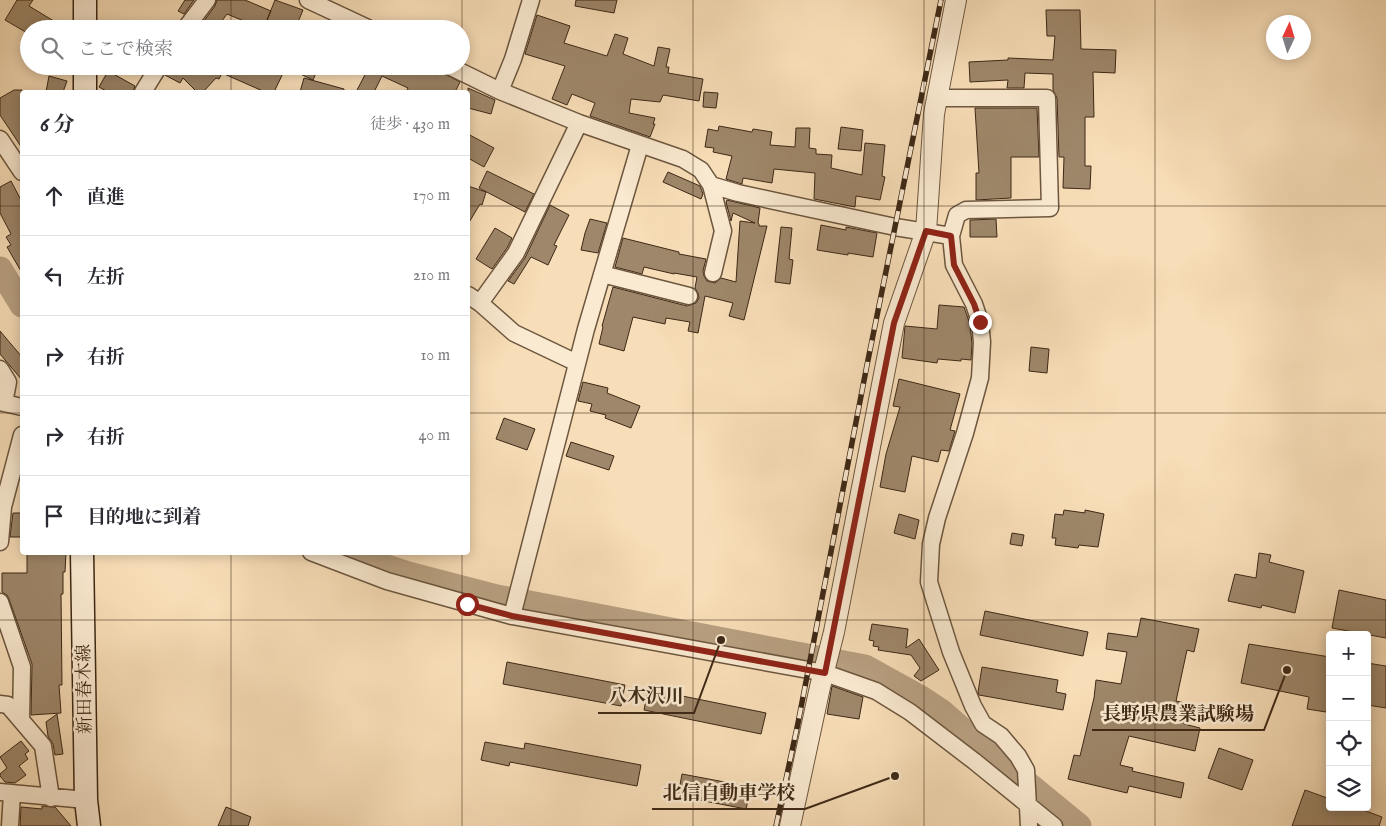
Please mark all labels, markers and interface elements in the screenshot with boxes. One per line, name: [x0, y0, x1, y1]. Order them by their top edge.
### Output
north arrow: [1266, 15, 1311, 60]
search box: [20, 20, 470, 75]
icon: search: [38, 34, 66, 62]
text: ここで検索: [78, 38, 173, 62]
text: 6 分: [40, 112, 74, 139]
text: 徒歩 · 430 m: [370, 115, 450, 135]
icon: ahead: [40, 182, 68, 210]
text: 直進: [87, 186, 125, 210]
text: 170 m: [413, 186, 450, 206]
icon: left: [40, 262, 68, 290]
text: 左折: [87, 266, 125, 290]
text: 210 m: [413, 266, 450, 286]
route end: [969, 311, 992, 334]
icon: right: [40, 342, 68, 370]
text: 右折: [87, 346, 125, 370]
text: 10 m: [420, 346, 450, 366]
icon: right: [40, 422, 68, 450]
text: 右折: [87, 426, 125, 450]
text: 40 m: [418, 426, 450, 446]
icon: arrive: [40, 502, 68, 530]
text: 目的地に到着: [87, 506, 201, 530]
route start: [456, 593, 479, 616]
map controls: [1326, 631, 1371, 811]
button: +: [1326, 631, 1371, 676]
street label: 新田春木線: [73, 644, 98, 734]
button: −: [1326, 676, 1371, 721]
callout: 八木沢川: [598, 679, 694, 713]
text: 八木沢川: [608, 685, 684, 709]
callout: 長野県農業試験場: [1092, 696, 1264, 730]
text: 長野県農業試験場: [1102, 703, 1254, 727]
button: locate: [1326, 721, 1371, 766]
button: layers: [1326, 766, 1371, 811]
callout: 北信自動車学校: [652, 775, 805, 809]
text: 北信自動車学校: [662, 782, 796, 806]

